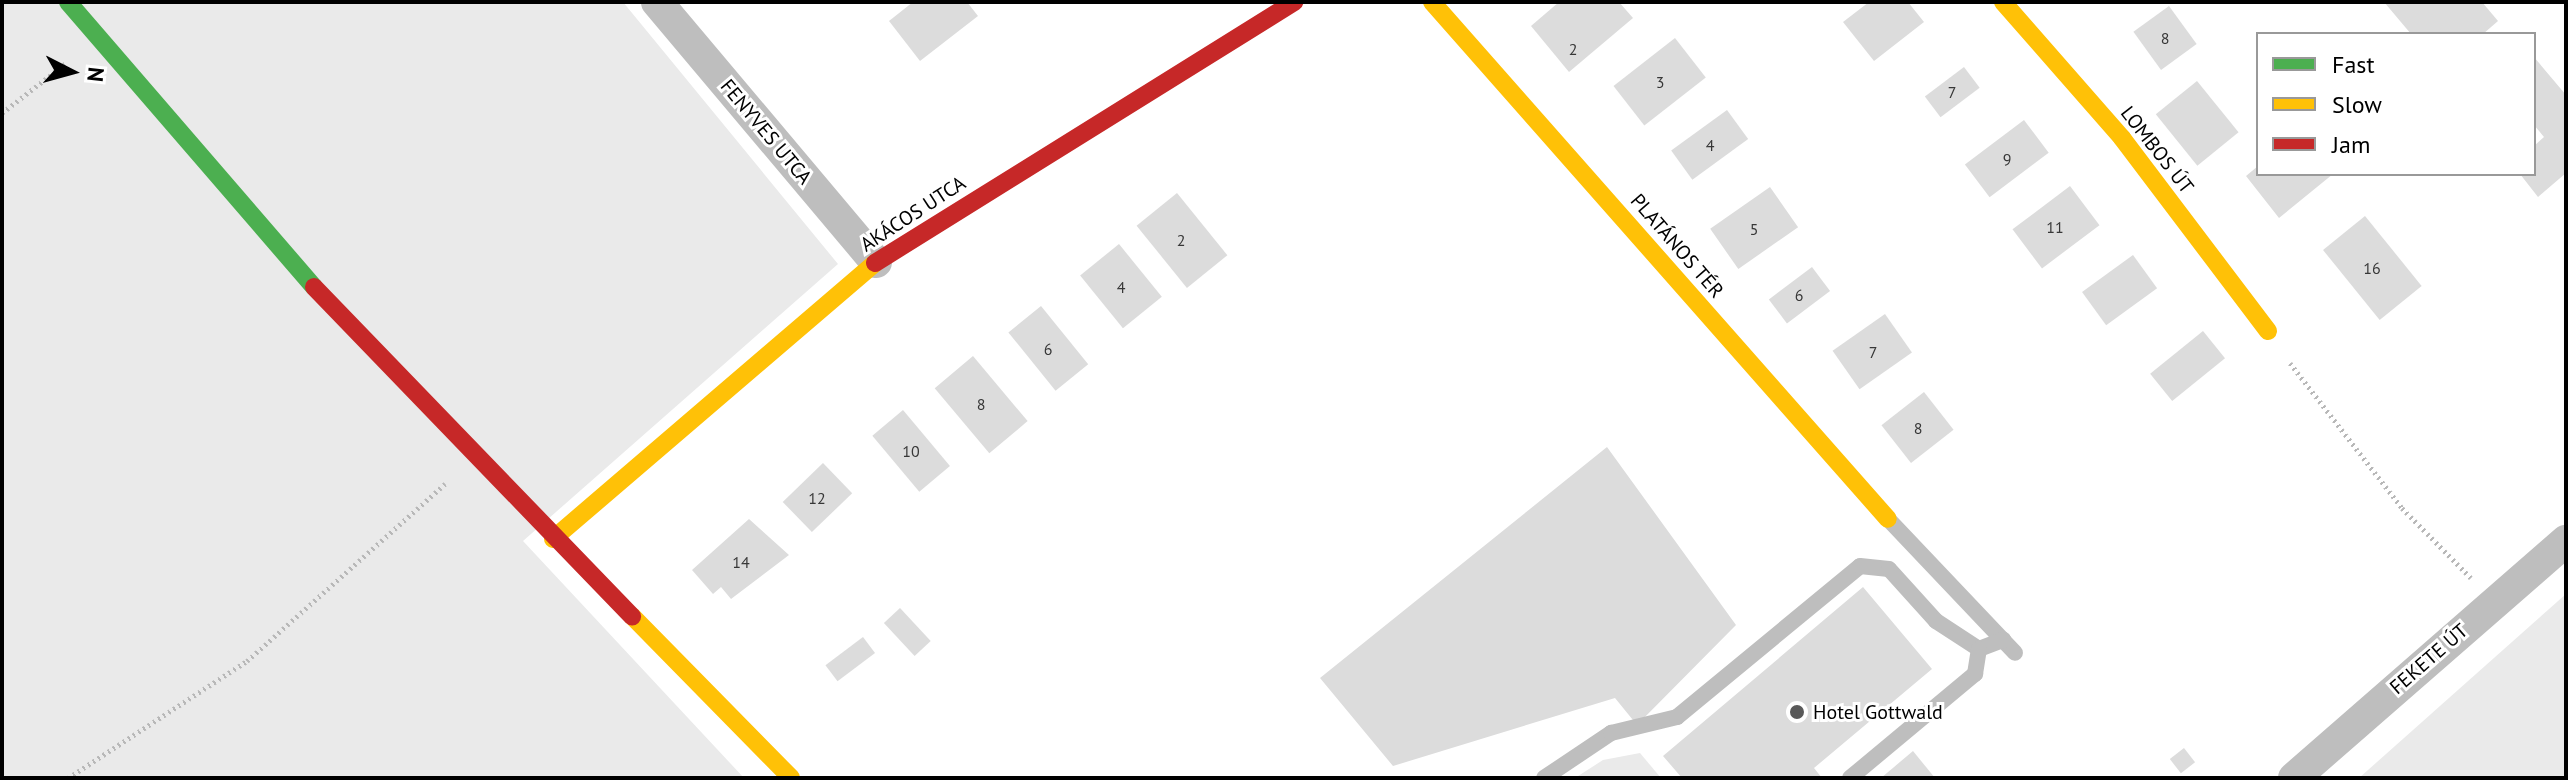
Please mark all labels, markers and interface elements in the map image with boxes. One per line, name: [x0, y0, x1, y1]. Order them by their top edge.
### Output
house number: 8: [2161, 28, 2169, 48]
north arrow: [32, 32, 112, 112]
legend: [2256, 32, 2536, 176]
house number: 2: [1569, 39, 1577, 59]
text: Fast: [2332, 49, 2375, 80]
text: N: [81, 66, 111, 83]
house number: 3: [1656, 72, 1664, 92]
street label: FENYVES UTCA: [715, 75, 817, 189]
house number: 7: [1948, 82, 1956, 102]
text: Slow: [2332, 89, 2382, 120]
street label: LOMBOS ÚT: [2116, 102, 2198, 198]
text: Jam: [2332, 129, 2370, 160]
house number: 4: [1706, 135, 1714, 155]
house number: 9: [2003, 149, 2011, 169]
street label: AKÁCOS UTCA: [856, 171, 970, 257]
street label: PLATÁNOS TÉR: [1625, 189, 1729, 303]
house number: 11: [2046, 217, 2064, 237]
house number: 5: [1750, 219, 1758, 239]
house number: 2: [1177, 230, 1185, 250]
house number: 16: [2363, 258, 2381, 278]
house number: 4: [1117, 277, 1125, 297]
house number: 6: [1795, 285, 1803, 305]
house number: 6: [1044, 339, 1052, 359]
house number: 7: [1869, 342, 1877, 362]
house number: 8: [977, 394, 985, 414]
house number: 8: [1914, 418, 1922, 438]
house number: 10: [902, 441, 920, 461]
house number: 12: [808, 488, 826, 508]
house number: 14: [732, 552, 750, 572]
street label: FEKETE ÚT: [2385, 619, 2473, 699]
place label: Hotel Gottwald: [1813, 700, 1943, 724]
marker: Hotel Gottwald: [1788, 703, 1806, 721]

